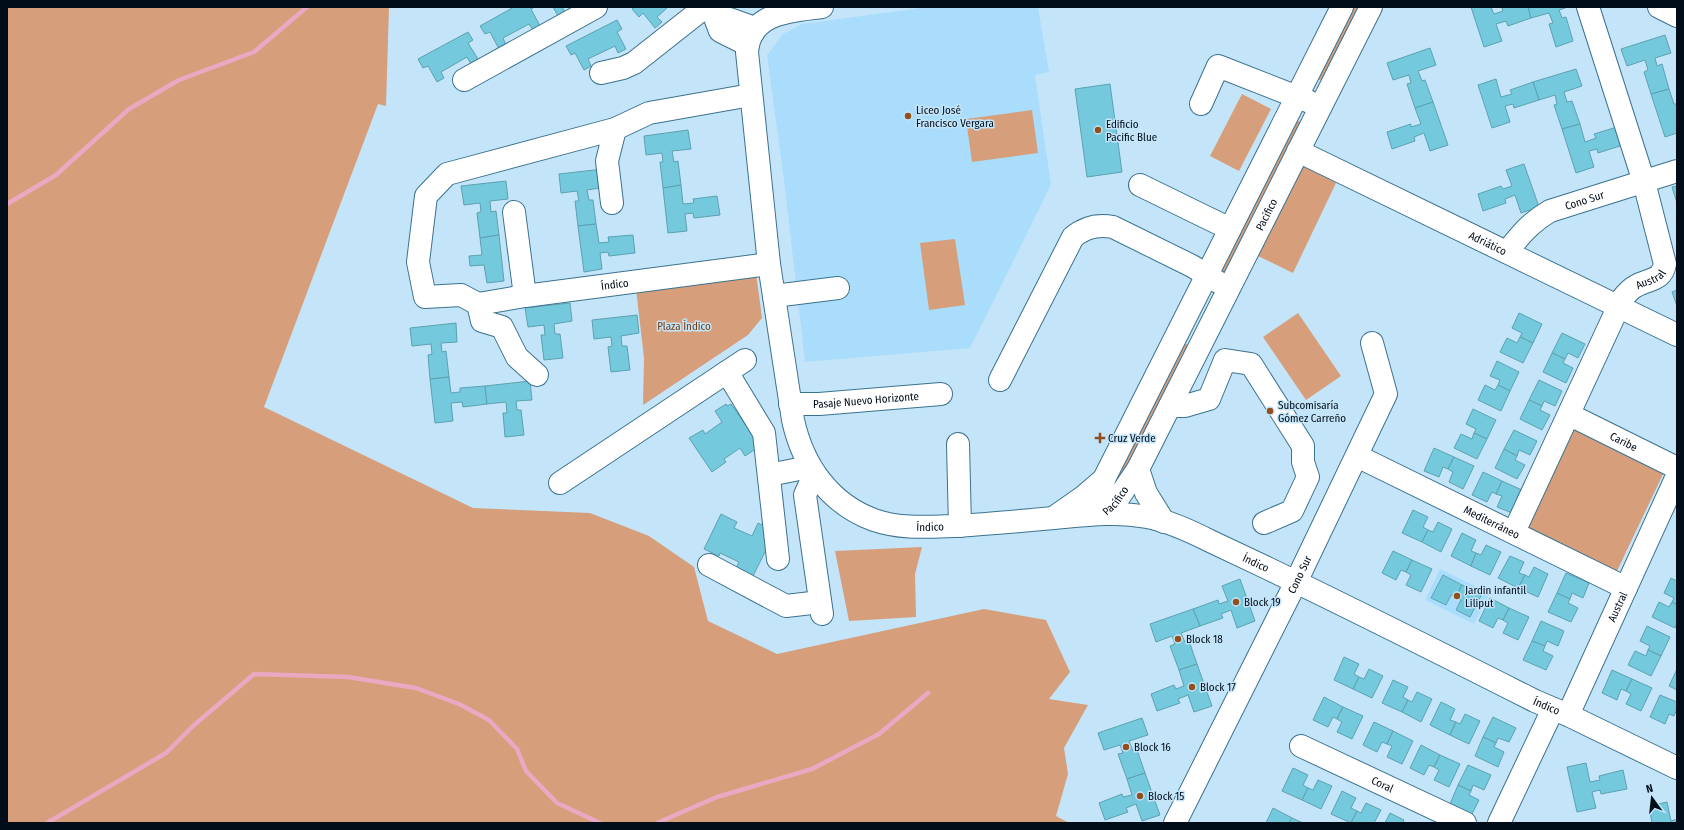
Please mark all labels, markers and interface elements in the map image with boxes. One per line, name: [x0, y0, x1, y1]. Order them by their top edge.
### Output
place label: Liceo José Francisco Vergara: [916, 104, 994, 130]
marker: Liceo José Francisco Vergara: [903, 111, 913, 121]
place label: Edificio Pacific Blue: [1106, 118, 1157, 144]
marker: Edificio Pacific Blue: [1093, 125, 1103, 135]
street label: Cono Sur: [1563, 188, 1606, 213]
street label: Pacífico: [1253, 196, 1280, 233]
street label: Adriático: [1467, 229, 1509, 258]
street label: Austral: [1634, 267, 1669, 292]
street label: Índico: [600, 276, 630, 293]
park label: Plaza Índico: [657, 319, 711, 333]
street label: Pasaje Nuevo Horizonte: [813, 390, 919, 411]
place label: Subcomisaría Gómez Carreño: [1278, 399, 1346, 425]
marker: Subcomisaría Gómez Carreño: [1265, 406, 1275, 416]
street label: Caribe: [1608, 430, 1639, 454]
place label: Cruz Verde: [1108, 432, 1156, 445]
marker: Cruz Verde: [1095, 433, 1105, 443]
street label: Pacífico: [1100, 484, 1132, 518]
street label: Mediterráneo: [1461, 503, 1522, 542]
street label: Índico: [916, 520, 944, 534]
street label: Índico: [1240, 551, 1271, 575]
street label: Cono Sur: [1285, 554, 1315, 596]
place label: Jardin infantil Liliput: [1465, 584, 1526, 610]
street label: Austral: [1605, 590, 1630, 624]
marker: Jardin infantil Liliput: [1452, 591, 1462, 601]
place label: Block 19: [1244, 596, 1281, 609]
marker: Block 19: [1231, 597, 1241, 607]
place label: Block 18: [1186, 633, 1223, 646]
marker: Block 18: [1173, 634, 1183, 644]
place label: Block 17: [1200, 681, 1236, 694]
marker: Block 17: [1187, 682, 1197, 692]
street label: Índico: [1531, 694, 1562, 718]
place label: Block 16: [1134, 741, 1171, 754]
marker: Block 16: [1121, 742, 1131, 752]
street label: Coral: [1369, 774, 1395, 795]
north arrow: [1632, 778, 1672, 818]
text: N: [1645, 782, 1654, 796]
place label: Block 15: [1148, 790, 1184, 803]
marker: Block 15: [1135, 791, 1145, 801]

